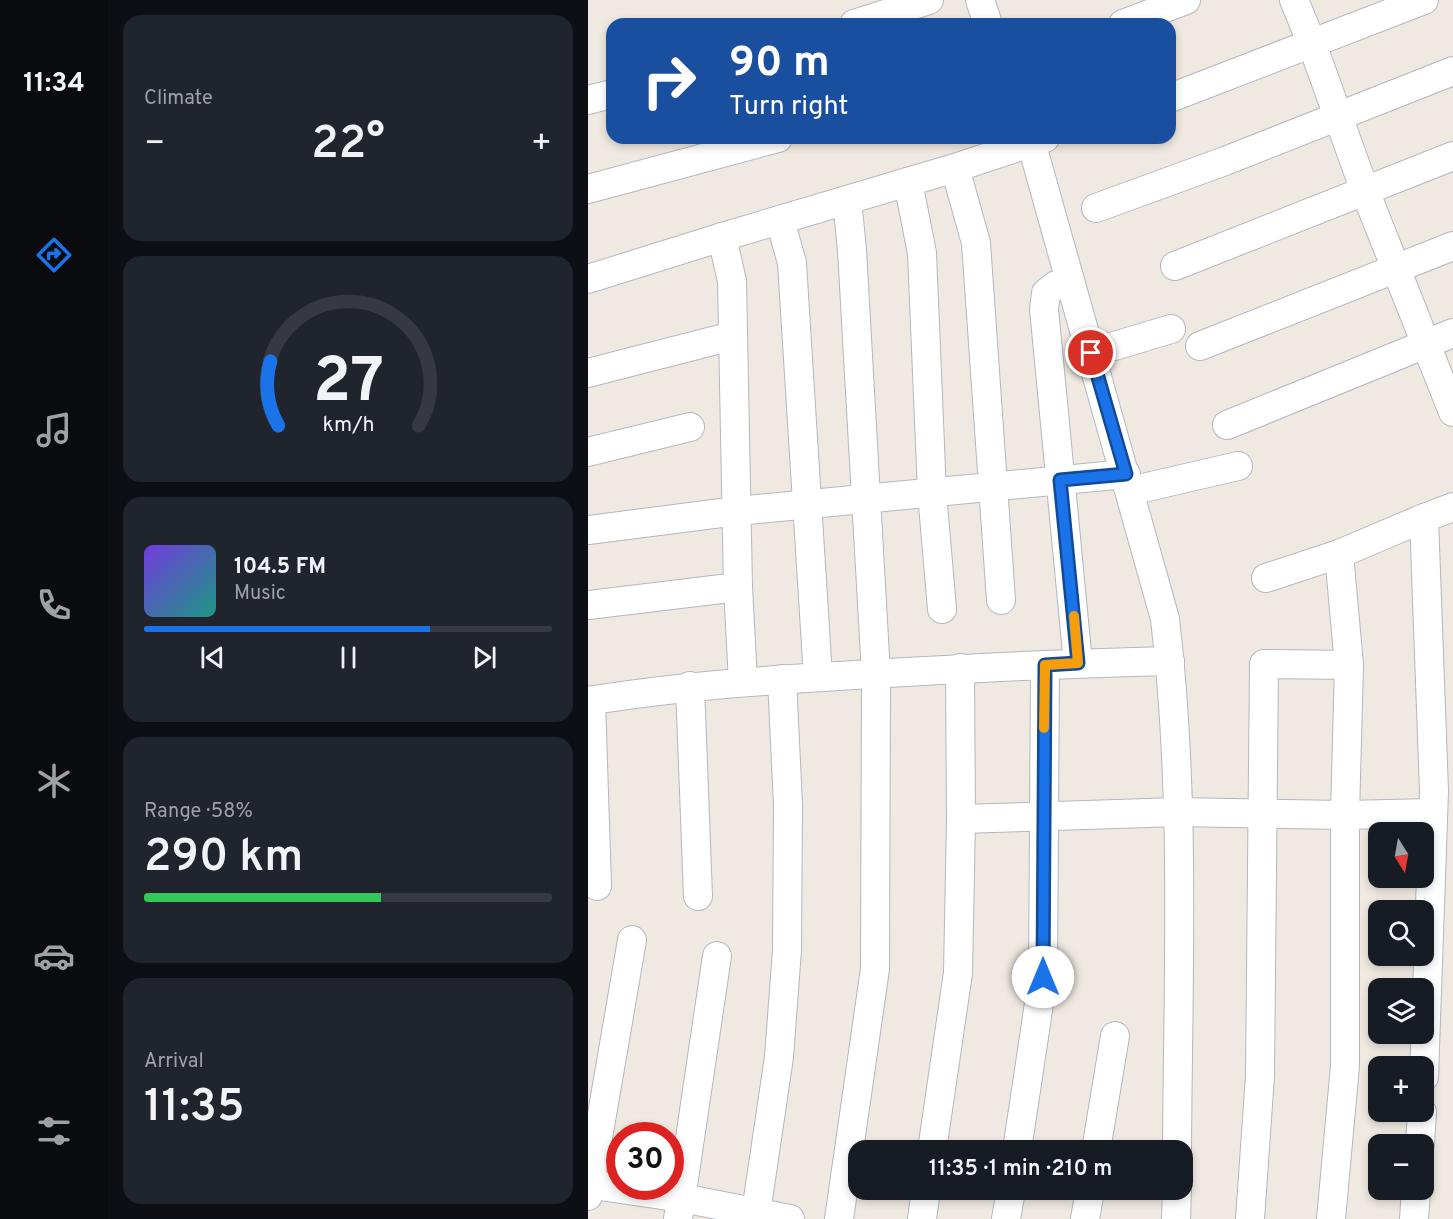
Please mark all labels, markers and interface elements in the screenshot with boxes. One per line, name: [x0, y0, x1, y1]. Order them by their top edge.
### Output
text: 90 m: [729, 38, 830, 91]
icon: right: [630, 42, 708, 120]
text: 11:34: [23, 67, 85, 101]
text: Climate: [144, 86, 213, 112]
text: Turn right: [729, 90, 848, 124]
text: 22°: [311, 117, 385, 174]
text: −: [144, 124, 165, 166]
text: +: [531, 124, 552, 166]
icon: directions: [33, 234, 75, 276]
pin: [1065, 327, 1116, 378]
icon: arrive: [1074, 336, 1107, 369]
text: 27: [312, 345, 384, 424]
icon: music: [33, 409, 75, 451]
text: km/h: [322, 412, 374, 439]
text: 104.5 FM: [234, 554, 326, 581]
text: Music: [234, 581, 286, 607]
icon: phone: [33, 584, 75, 626]
icon: previous: [196, 641, 229, 674]
icon: pause: [332, 641, 365, 674]
icon: next: [468, 641, 501, 674]
icon: climate: [33, 760, 75, 802]
text: Range · 58%: [144, 799, 253, 825]
north arrow: [1368, 822, 1434, 888]
map controls: [1368, 822, 1434, 1200]
text: 290 km: [144, 830, 303, 887]
button: search: [1368, 900, 1434, 966]
icon: car: [33, 935, 75, 977]
position arrow: [1011, 945, 1075, 1009]
button: layers: [1368, 978, 1434, 1044]
text: Arrival: [144, 1049, 204, 1075]
button: +: [1368, 1056, 1434, 1122]
text: 11:35: [144, 1080, 245, 1137]
icon: filters: [33, 1110, 75, 1152]
speed limit sign: 30: [606, 1122, 684, 1200]
button: −: [1368, 1134, 1434, 1200]
text: 11:35 · 1 min · 210 m: [929, 1156, 1112, 1183]

